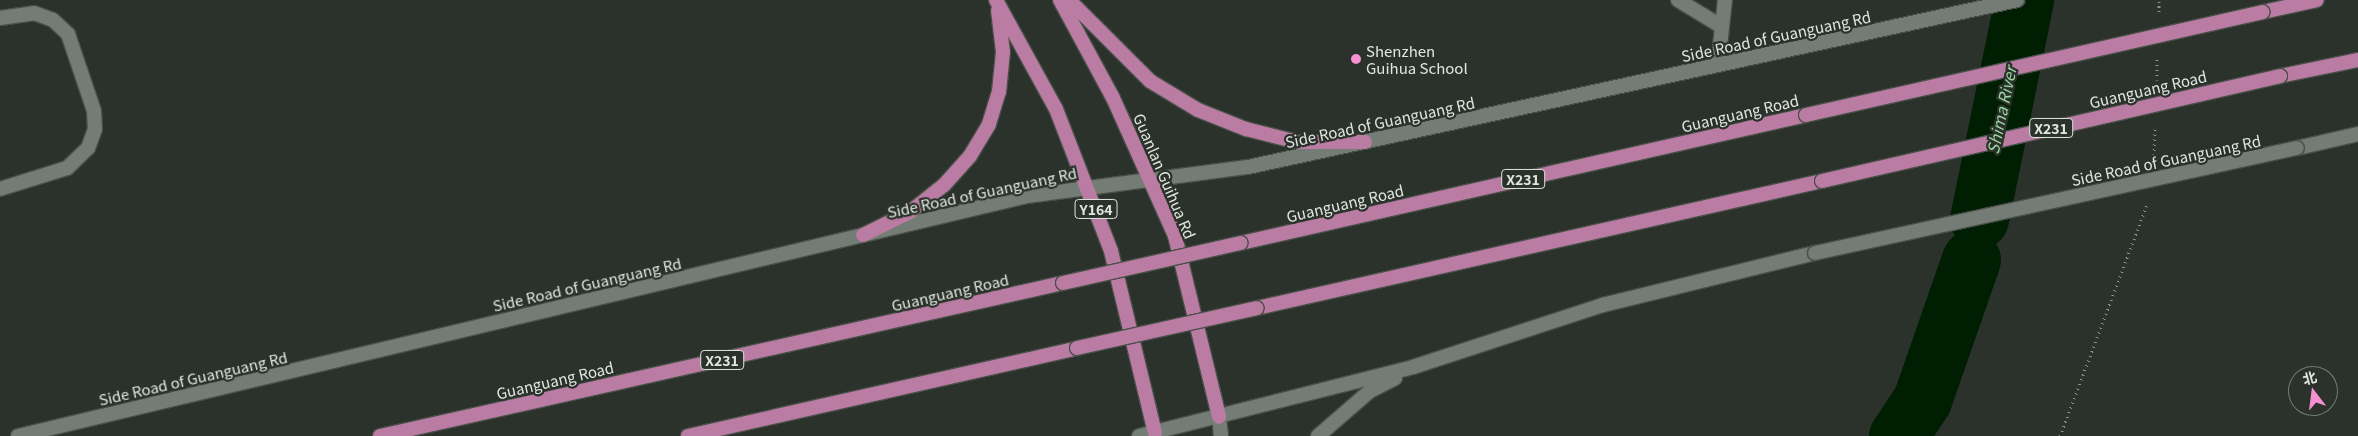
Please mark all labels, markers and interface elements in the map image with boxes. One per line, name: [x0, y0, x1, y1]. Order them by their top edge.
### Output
street label: Side Road of Guanguang Rd: [1680, 7, 1872, 65]
place label: Shenzhen Guihua School: [1366, 41, 1468, 76]
marker: Shenzhen Guihua School: [1350, 53, 1362, 65]
water label: Shima River: [1982, 65, 2020, 155]
street label: Guanguang Road: [2088, 67, 2208, 111]
street label: Guanguang Road: [1680, 91, 1800, 135]
street label: Side Road of Guanguang Rd: [1284, 93, 1476, 151]
street label: Guanlan Guihua Rd: [1130, 111, 1200, 241]
road number: X231: [2028, 116, 2074, 140]
street label: Side Road of Guanguang Rd: [2070, 131, 2262, 189]
street label: Side Road of Guanguang Rd: [886, 163, 1078, 221]
road number: X231: [1500, 168, 1546, 190]
street label: Guanguang Road: [1285, 181, 1405, 225]
road number: Y164: [1074, 198, 1118, 220]
street label: Side Road of Guanguang Rd: [491, 254, 683, 314]
street label: Guanguang Road: [890, 270, 1010, 314]
street label: Side Road of Guanguang Rd: [97, 348, 289, 408]
road number: X231: [700, 348, 744, 372]
street label: Guanguang Road: [495, 358, 615, 402]
north arrow: [2288, 366, 2338, 416]
text: 北: [2300, 366, 2319, 389]

